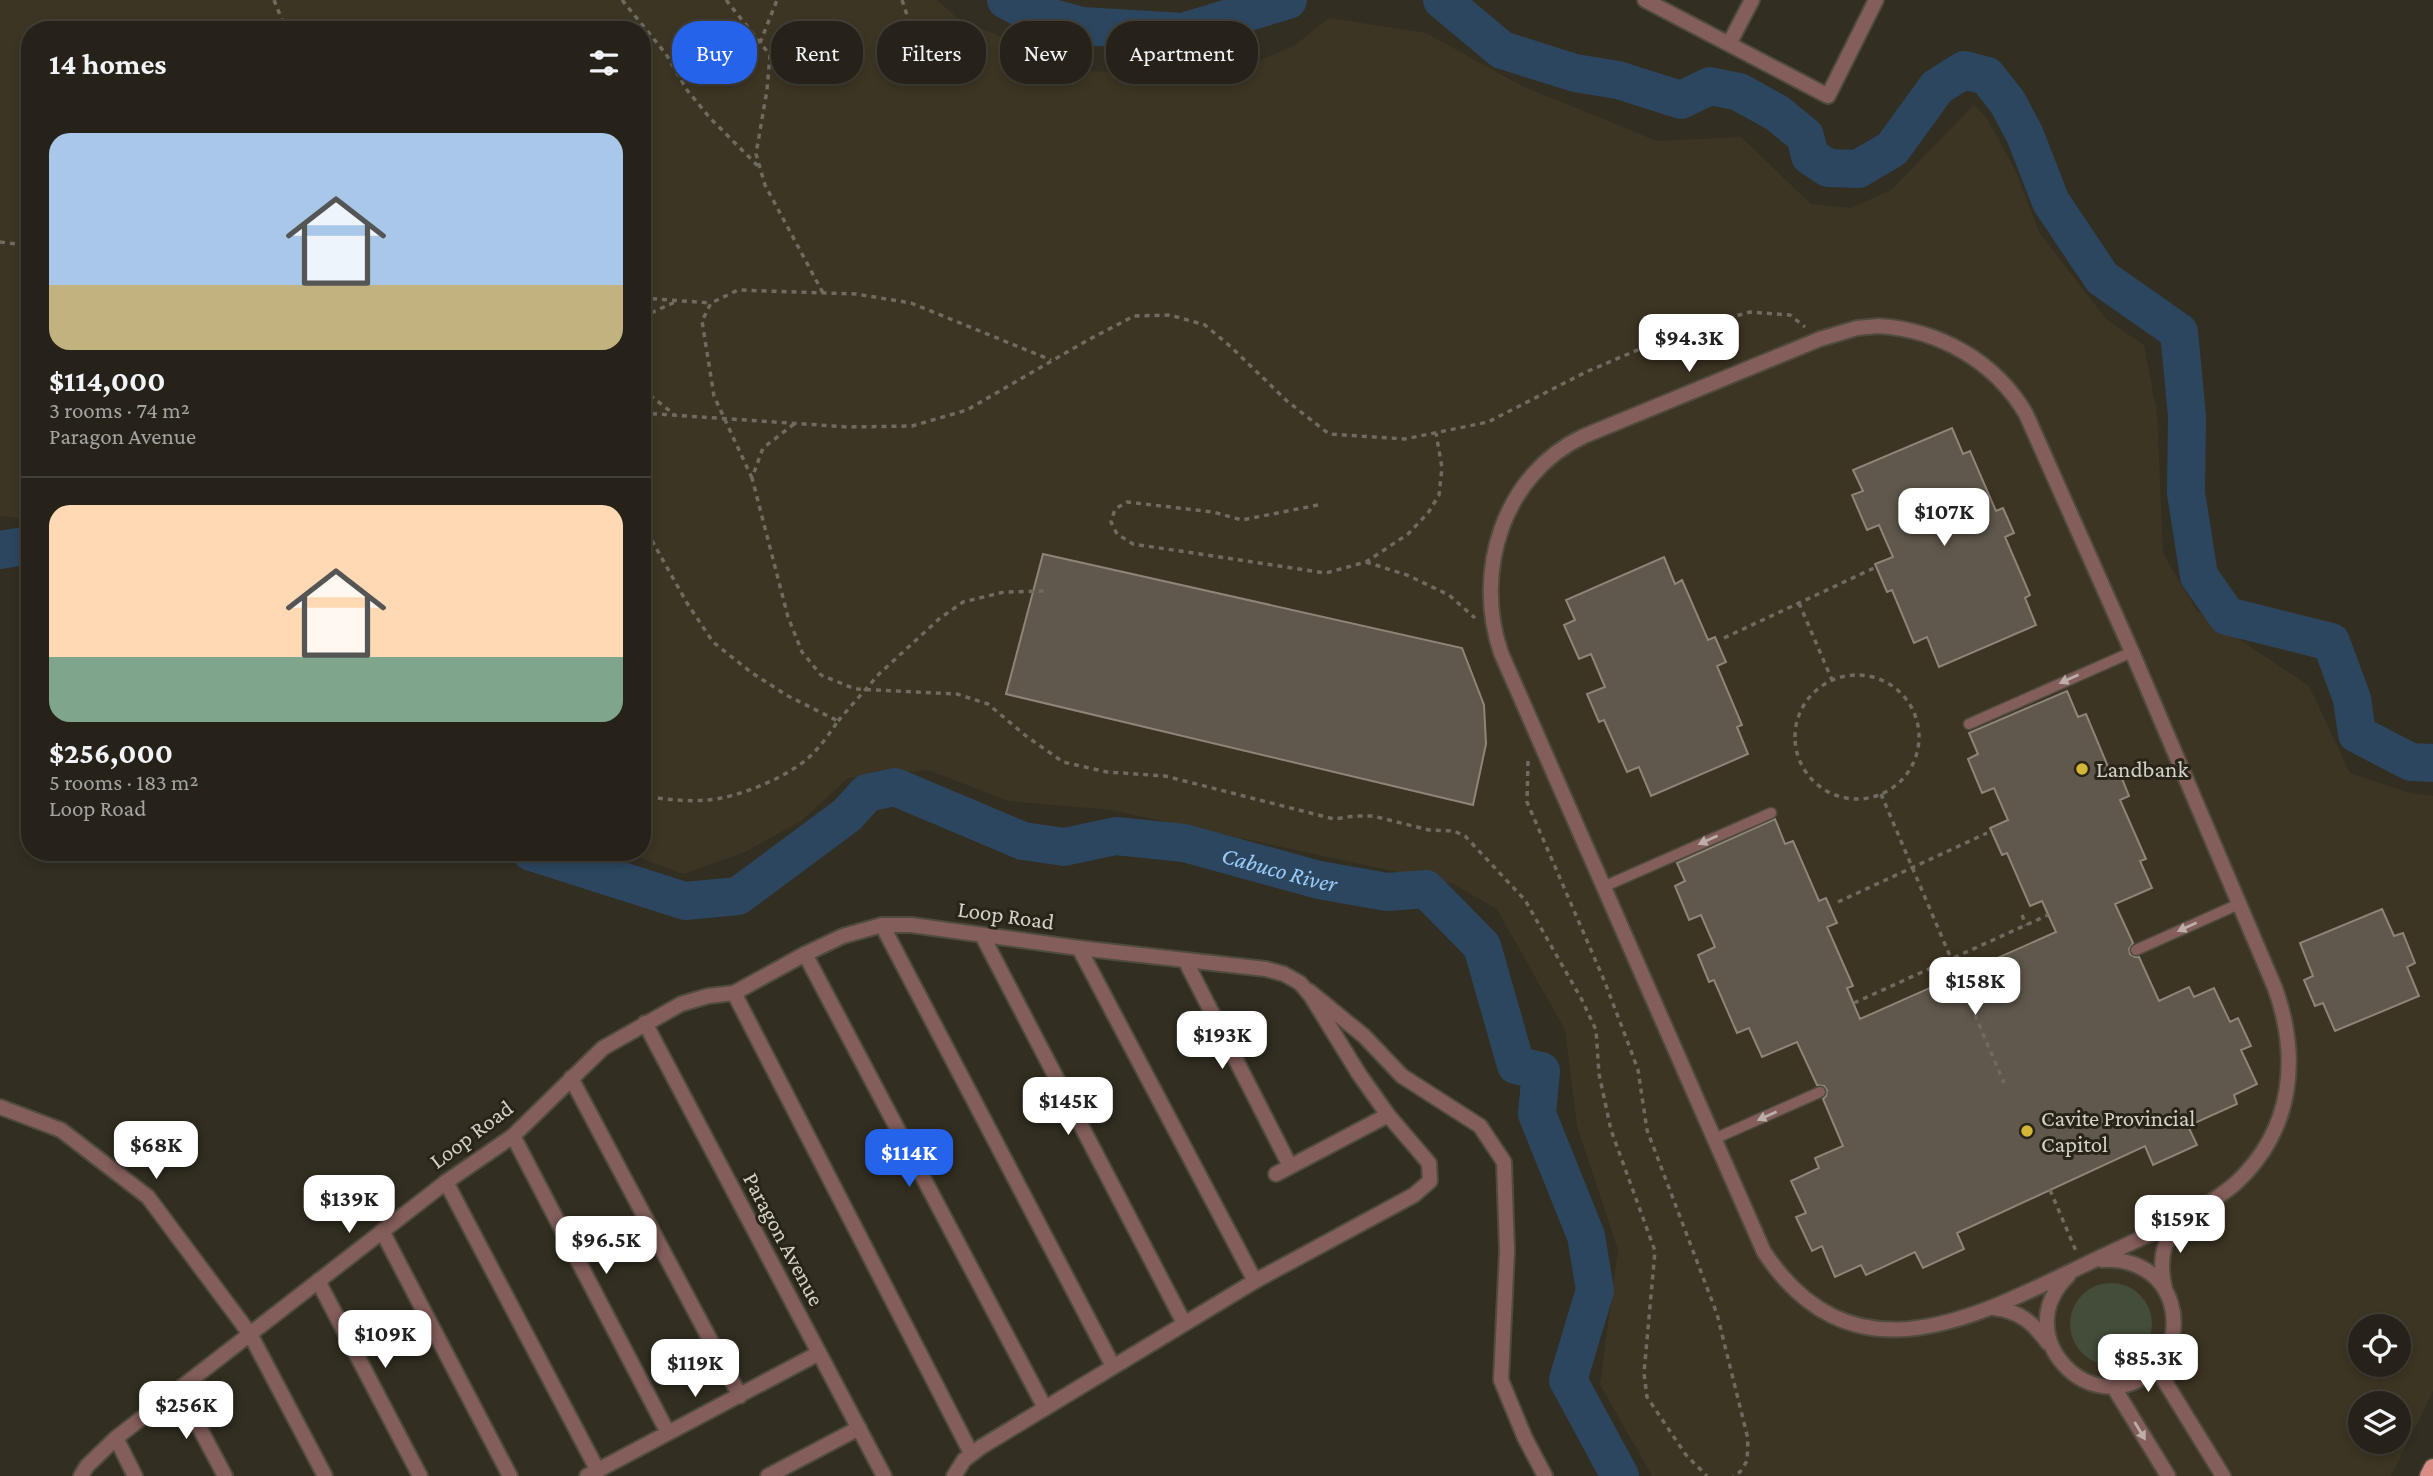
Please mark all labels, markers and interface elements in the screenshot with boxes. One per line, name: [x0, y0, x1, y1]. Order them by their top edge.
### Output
chip: Buy: [672, 21, 757, 84]
chip: Rent: [771, 21, 863, 84]
chip: Filters: [877, 21, 986, 84]
chip: New: [1000, 21, 1092, 84]
chip: Apartment: [1106, 21, 1258, 84]
icon: filters: [585, 44, 623, 82]
text: 14 homes: [49, 47, 167, 80]
icon: home: [273, 178, 399, 304]
pin: $94.3K: [1632, 314, 1746, 374]
text: $94.3K: [1655, 324, 1723, 350]
text: $114,000: [49, 364, 165, 397]
text: 3 rooms · 74 m²: [49, 397, 190, 423]
text: Paragon Avenue: [49, 423, 196, 449]
pin: $107K: [1895, 489, 1993, 548]
text: $107K: [1914, 498, 1974, 524]
icon: home: [273, 550, 399, 676]
one-way arrow: [2059, 674, 2080, 685]
text: $256,000: [49, 736, 173, 769]
place label: Landbank: [2096, 756, 2188, 782]
marker: Landbank: [2074, 761, 2090, 777]
text: 5 rooms · 183 m²: [49, 769, 199, 795]
text: Loop Road: [49, 795, 146, 821]
one-way arrow: [1698, 834, 1718, 846]
water label: Cabuco River: [1219, 841, 1340, 897]
street label: Loop Road: [956, 895, 1056, 935]
one-way arrow: [2177, 921, 2197, 933]
pin: $158K: [1926, 958, 2024, 1017]
text: $158K: [1945, 967, 2005, 993]
pin: $193K: [1173, 1012, 1271, 1071]
text: $193K: [1193, 1021, 1251, 1047]
pin: $145K: [1019, 1078, 1117, 1137]
text: $145K: [1039, 1087, 1097, 1113]
street label: Loop Road: [424, 1094, 518, 1174]
place label: Cavite Provincial Capitol: [2041, 1105, 2195, 1157]
one-way arrow: [1757, 1110, 1777, 1122]
pin: $68K: [115, 1122, 197, 1181]
marker: Cavite Provincial Capitol: [2019, 1123, 2035, 1139]
pin: $114K: [860, 1130, 958, 1189]
text: $68K: [130, 1131, 182, 1157]
text: $114K: [881, 1139, 937, 1165]
street label: Paragon Avenue: [738, 1168, 830, 1310]
pin: $139K: [300, 1176, 398, 1235]
text: $139K: [320, 1185, 378, 1211]
pin: $159K: [2131, 1196, 2229, 1255]
text: $159K: [2151, 1205, 2209, 1231]
pin: $96.5K: [549, 1216, 663, 1276]
text: $96.5K: [572, 1226, 640, 1252]
pin: $109K: [336, 1310, 434, 1370]
map controls: [2348, 1314, 2411, 1454]
button: locate: [2348, 1314, 2411, 1377]
text: $109K: [354, 1320, 416, 1346]
pin: $85.3K: [2091, 1334, 2205, 1394]
pin: $119K: [646, 1340, 744, 1399]
text: $85.3K: [2114, 1344, 2182, 1370]
text: $119K: [667, 1349, 723, 1375]
pin: $256K: [137, 1382, 235, 1441]
text: $256K: [155, 1391, 217, 1417]
button: layers: [2348, 1391, 2411, 1454]
one-way arrow: [2134, 1421, 2147, 1441]

